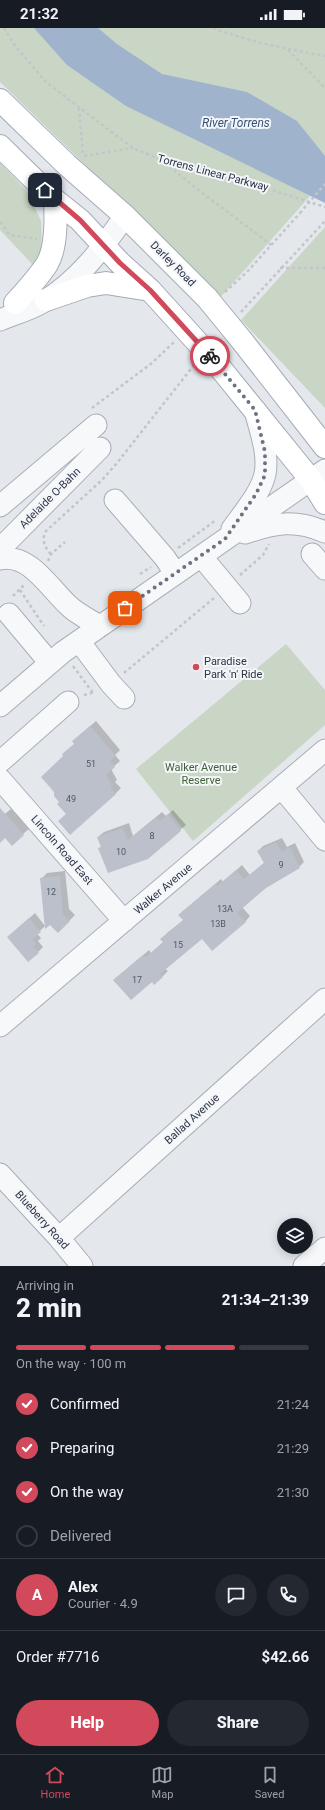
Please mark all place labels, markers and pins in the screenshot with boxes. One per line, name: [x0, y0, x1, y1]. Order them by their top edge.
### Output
pin: [28, 173, 62, 207]
pin: [108, 591, 142, 625]
place label: Paradise Park 'n' Ride: [204, 655, 263, 681]
marker: Paradise Park 'n' Ride: [191, 662, 201, 672]

